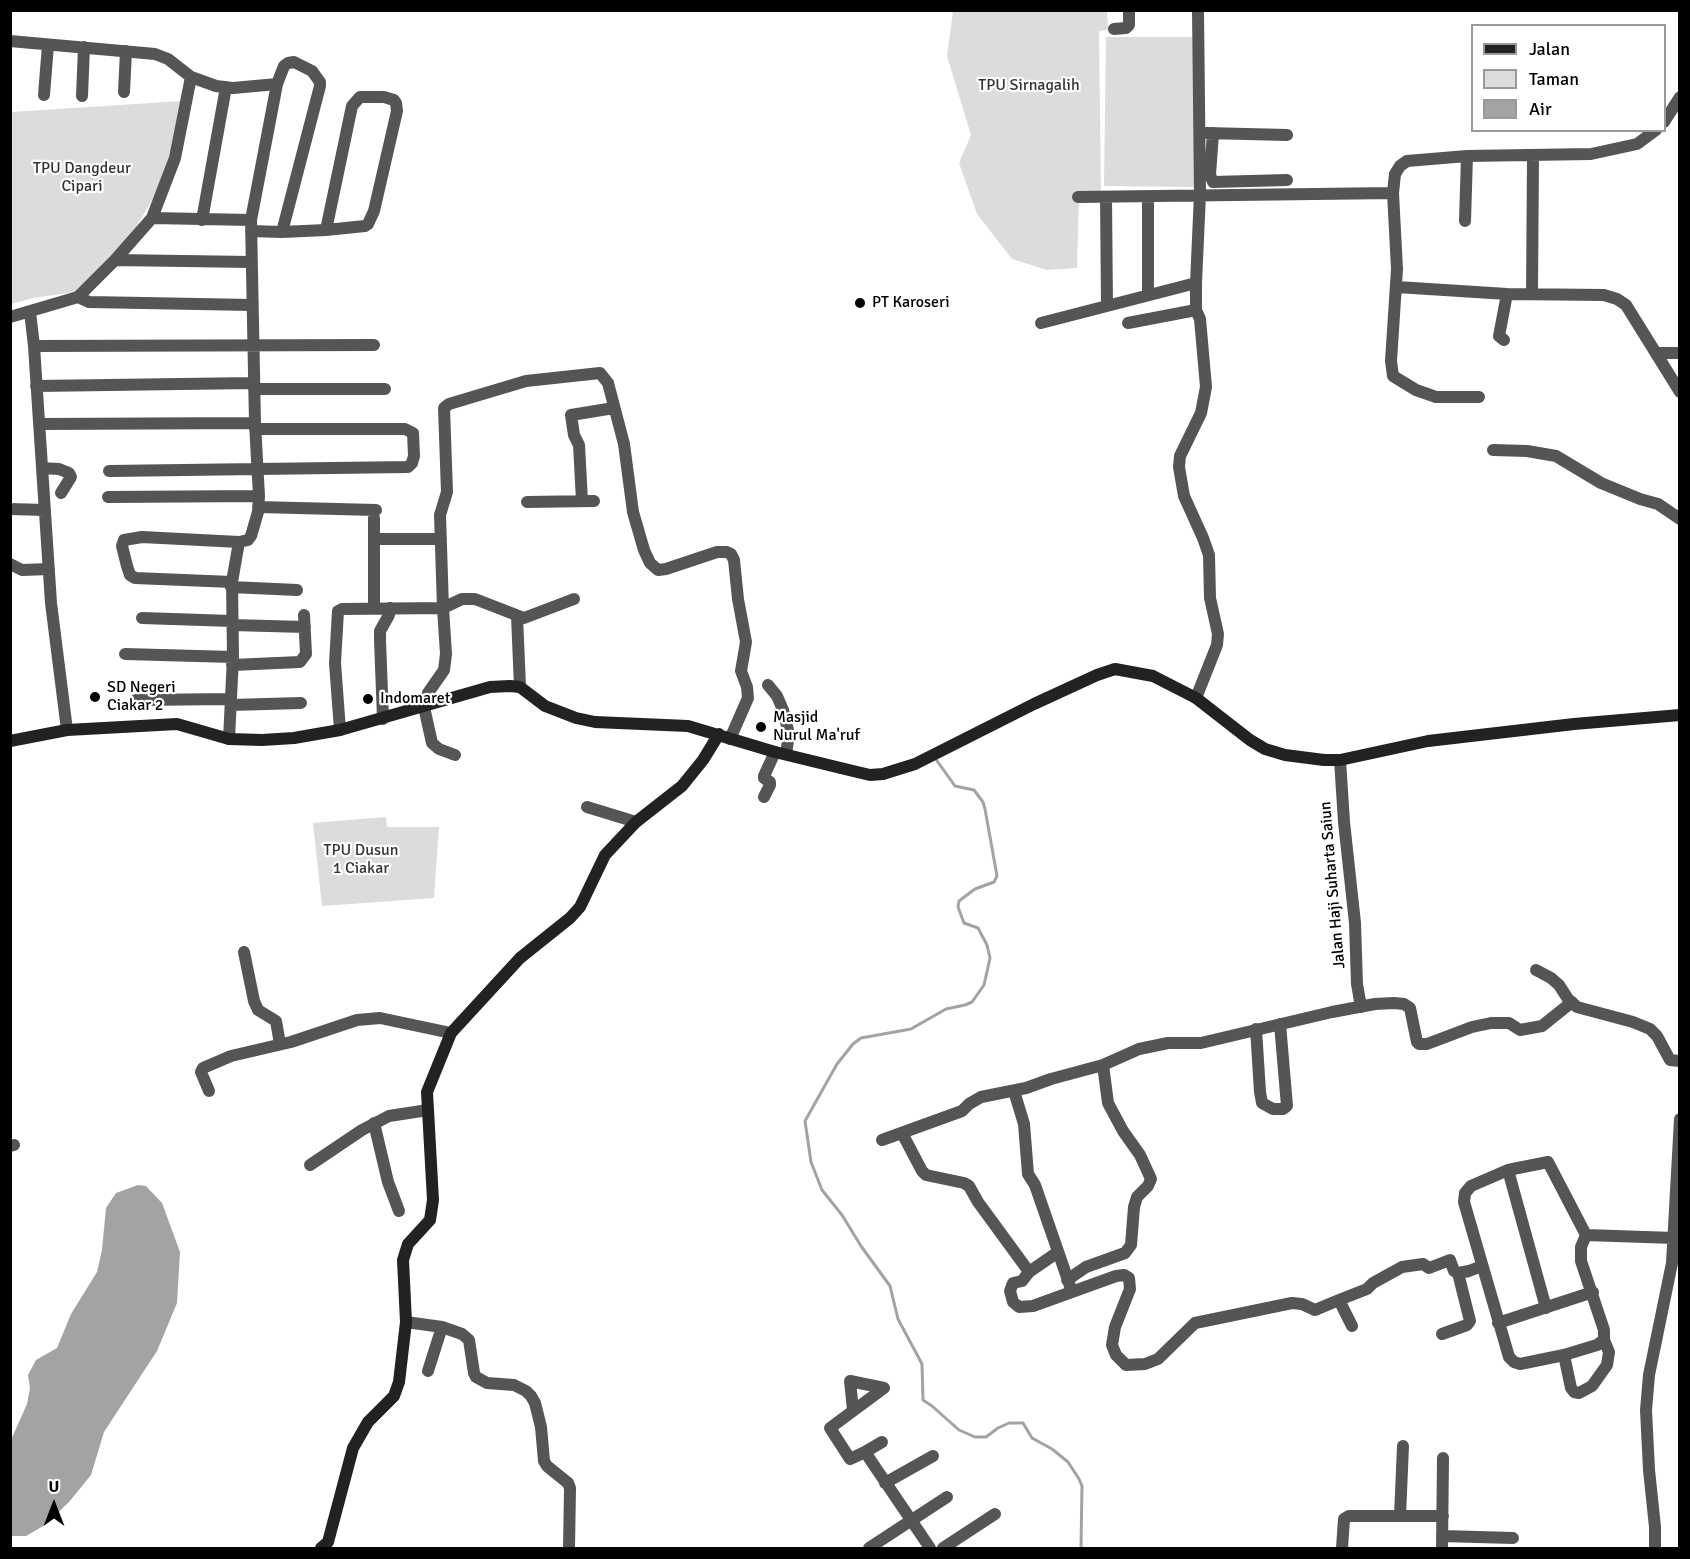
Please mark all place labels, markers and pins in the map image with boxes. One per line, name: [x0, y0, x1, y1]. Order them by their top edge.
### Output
place label: PT Karoseri: [872, 293, 950, 313]
marker: PT Karoseri: [853, 296, 867, 310]
place label: SD Negeri Ciakar 2: [107, 678, 176, 716]
place label: Indomaret: [380, 689, 450, 709]
marker: SD Negeri Ciakar 2: [88, 690, 102, 704]
marker: Indomaret: [361, 692, 375, 706]
place label: Masjid Nurul Ma'ruf: [773, 708, 860, 746]
marker: Masjid Nurul Ma'ruf: [754, 720, 768, 734]

